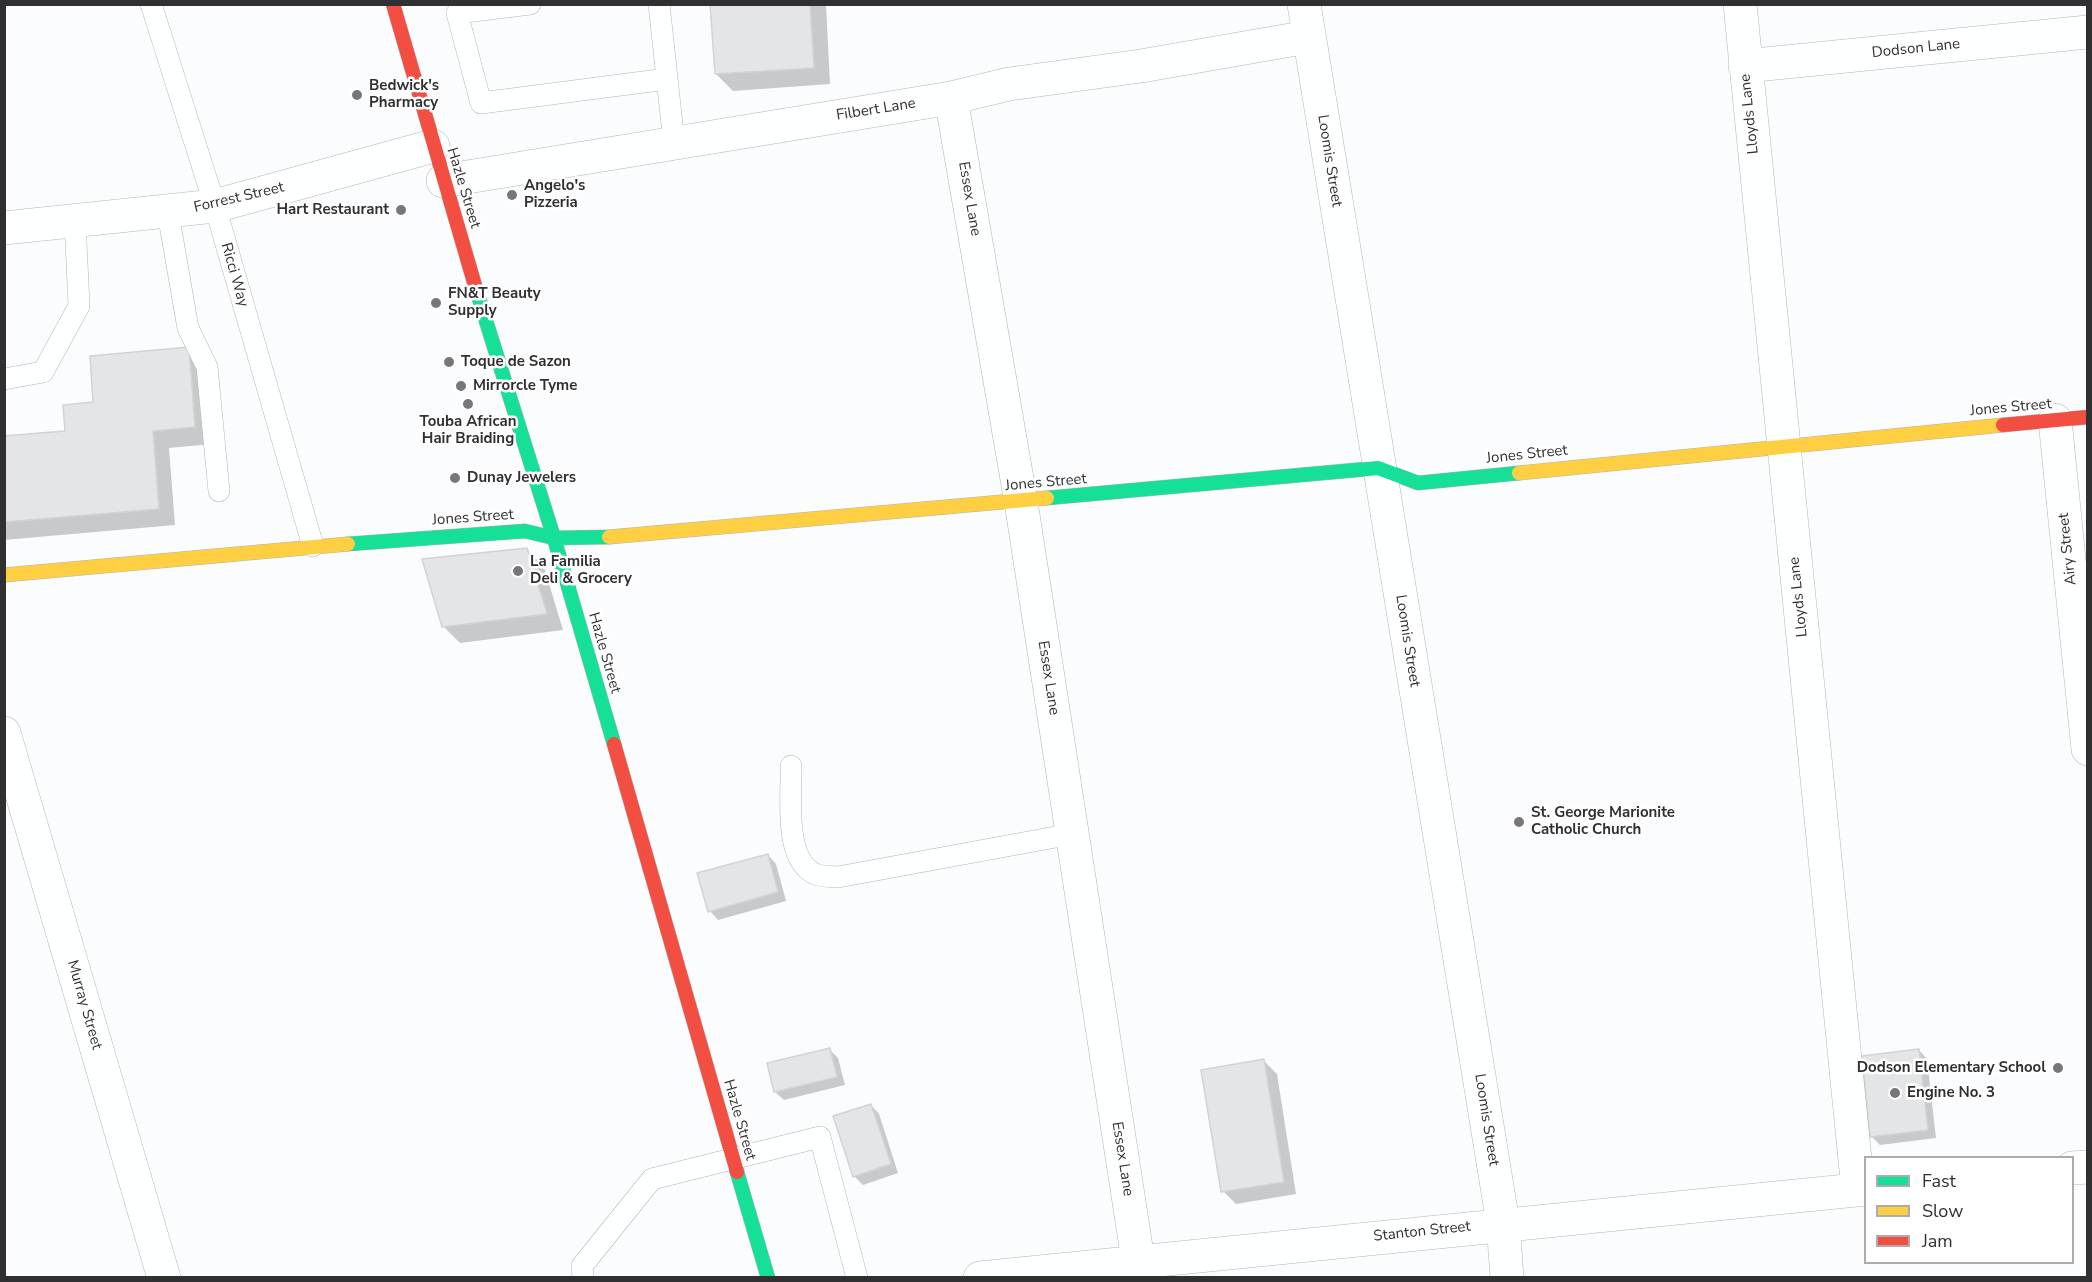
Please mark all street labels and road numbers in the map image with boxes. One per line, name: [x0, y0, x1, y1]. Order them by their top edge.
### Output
street label: Dodson Lane: [1871, 35, 1961, 63]
street label: Lloyds Lane: [1737, 73, 1763, 155]
street label: Filbert Lane: [835, 95, 917, 125]
street label: Loomis Street: [1313, 114, 1345, 208]
street label: Hazle Street: [442, 145, 484, 231]
street label: Essex Lane: [954, 160, 984, 238]
street label: Forrest Street: [192, 179, 286, 217]
street label: Ricci Way: [216, 241, 252, 309]
street label: Jones Street: [1970, 395, 2052, 421]
street label: Jones Street: [1485, 442, 1569, 468]
street label: Jones Street: [1005, 470, 1087, 496]
street label: Jones Street: [432, 506, 514, 530]
street label: Airy Street: [2055, 512, 2081, 586]
street label: Lloyds Lane: [1786, 556, 1812, 638]
street label: Loomis Street: [1391, 594, 1423, 688]
street label: Hazle Street: [584, 610, 624, 696]
street label: Essex Lane: [1033, 639, 1063, 717]
street label: Murray Street: [63, 958, 105, 1052]
street label: Loomis Street: [1470, 1073, 1502, 1167]
street label: Hazle Street: [719, 1077, 759, 1163]
street label: Essex Lane: [1107, 1120, 1137, 1198]
street label: Stanton Street: [1372, 1218, 1472, 1246]

